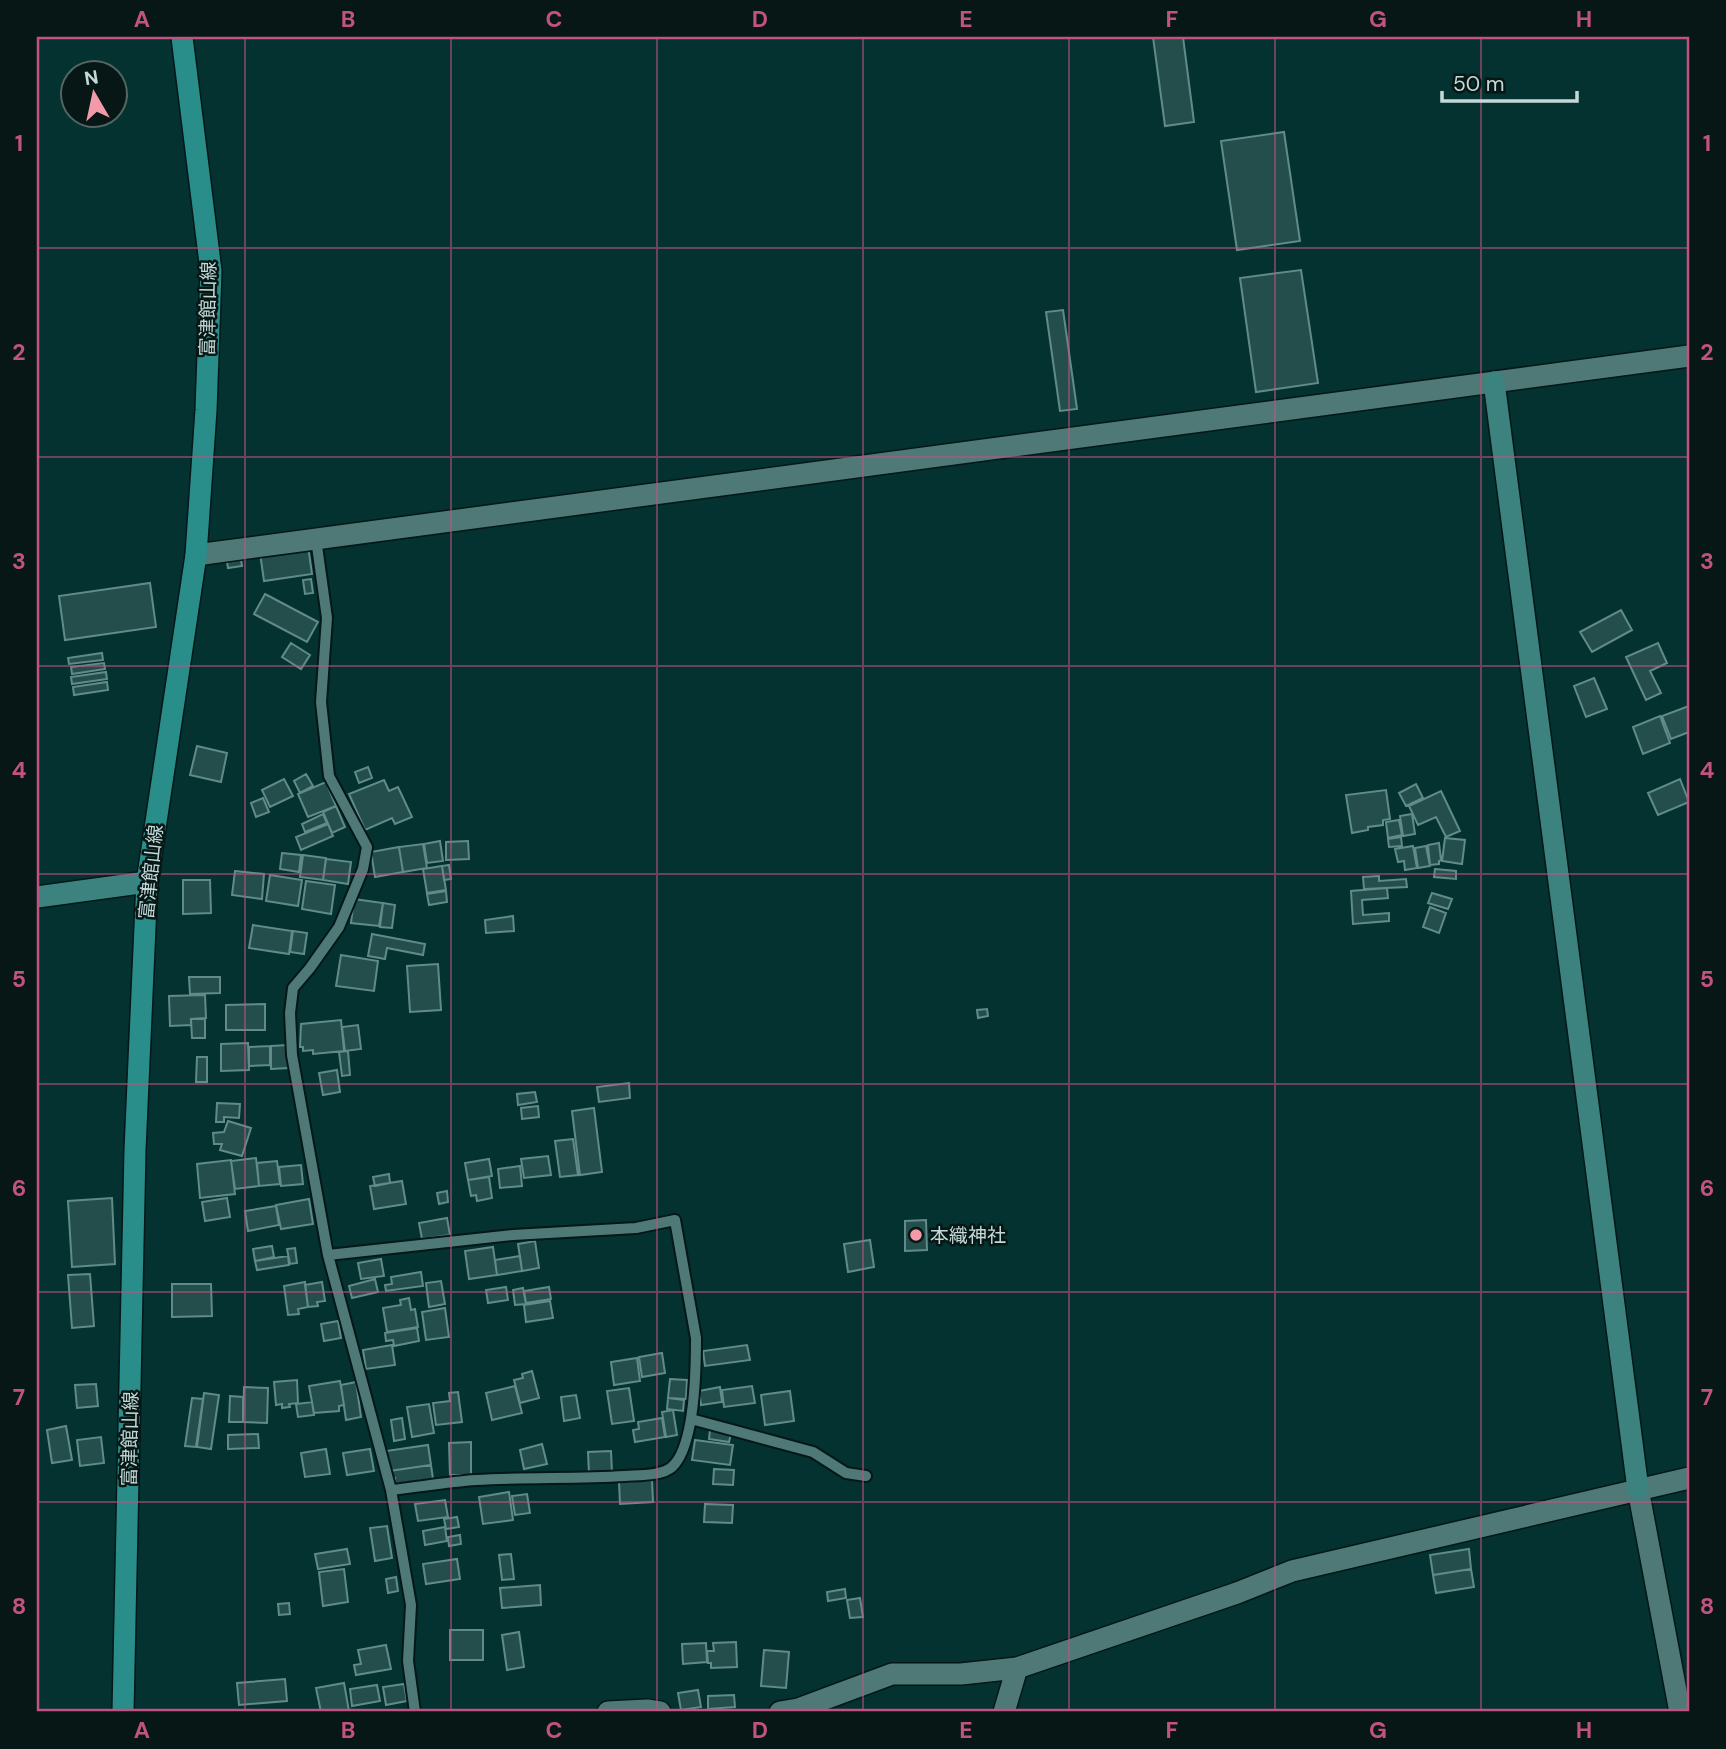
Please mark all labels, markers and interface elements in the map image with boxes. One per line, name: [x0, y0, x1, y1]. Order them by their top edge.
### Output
text: A: [134, 4, 150, 34]
text: B: [341, 4, 355, 34]
text: C: [546, 4, 562, 34]
text: D: [752, 4, 768, 34]
text: E: [959, 4, 973, 34]
text: F: [1166, 4, 1179, 34]
text: G: [1369, 4, 1387, 34]
text: H: [1576, 4, 1592, 34]
north arrow: [60, 60, 130, 130]
scale bar: [1442, 60, 1577, 104]
text: N: [83, 64, 100, 91]
text: 50 m: [1453, 70, 1504, 98]
text: 1: [15, 128, 23, 158]
text: 1: [1703, 128, 1711, 158]
street label: 富津館山線: [195, 261, 221, 357]
text: 2: [12, 337, 26, 367]
text: 2: [1700, 337, 1714, 367]
text: 3: [12, 546, 26, 576]
text: 3: [1700, 546, 1714, 576]
text: 4: [12, 755, 27, 785]
text: 4: [1700, 755, 1715, 785]
street label: 富津館山線: [134, 823, 168, 921]
text: 5: [12, 964, 26, 994]
text: 5: [1700, 964, 1714, 994]
text: 6: [12, 1173, 26, 1203]
text: 6: [1700, 1173, 1714, 1203]
place label: 本織神社: [930, 1223, 1006, 1248]
marker: 本織神社: [908, 1227, 924, 1243]
text: 7: [13, 1382, 25, 1412]
text: 7: [1701, 1382, 1713, 1412]
street label: 富津館山線: [117, 1391, 143, 1487]
text: 8: [12, 1591, 26, 1621]
text: 8: [1700, 1591, 1714, 1621]
text: A: [134, 1715, 150, 1745]
text: B: [341, 1715, 355, 1745]
text: C: [546, 1715, 562, 1745]
text: D: [752, 1715, 768, 1745]
text: E: [959, 1715, 973, 1745]
text: F: [1166, 1715, 1179, 1745]
text: G: [1369, 1715, 1387, 1745]
text: H: [1576, 1715, 1592, 1745]

